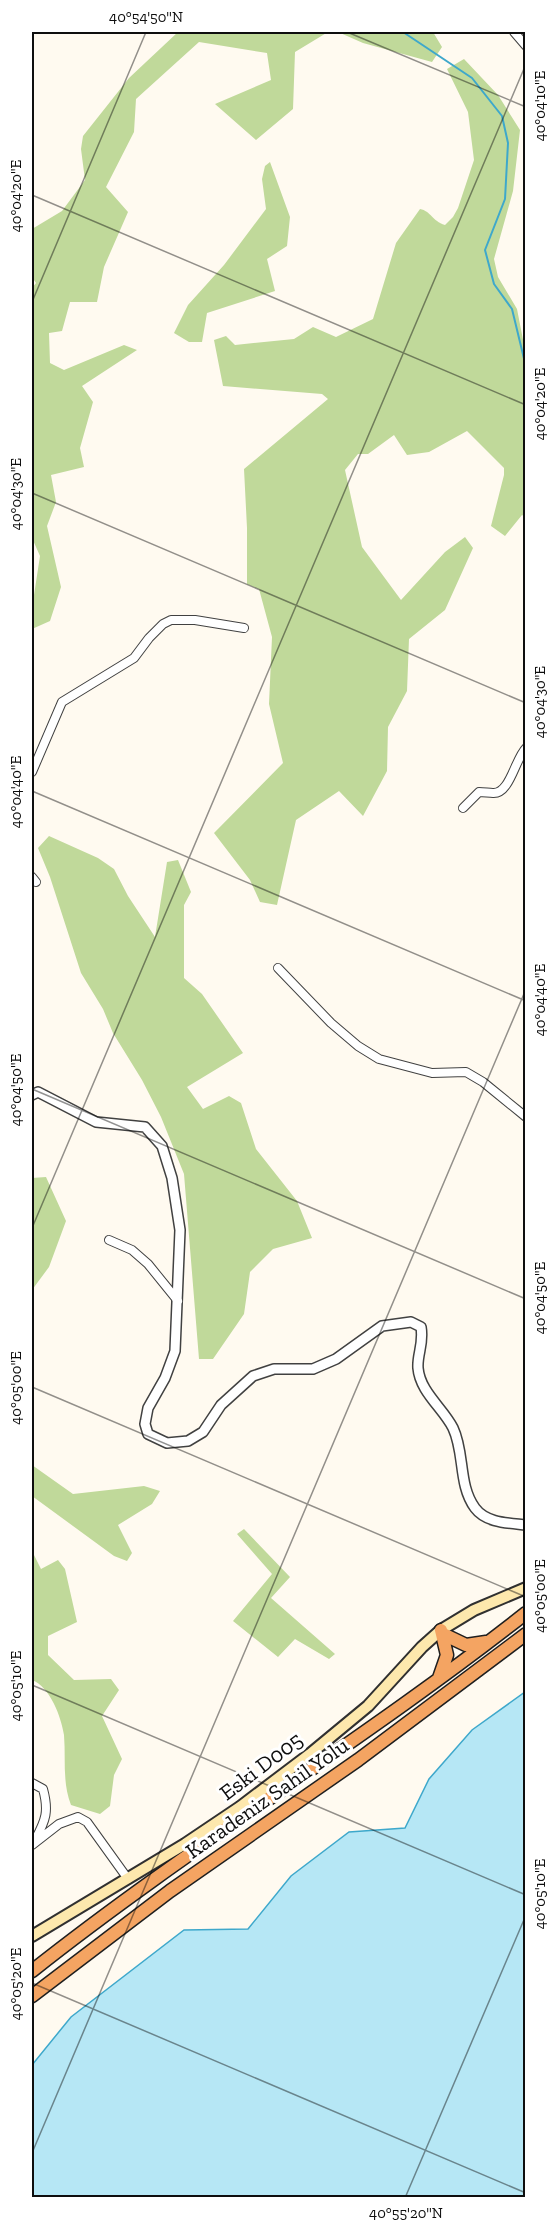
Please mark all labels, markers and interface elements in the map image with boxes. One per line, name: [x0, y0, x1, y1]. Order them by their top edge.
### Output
text: 40°54'50"N: [109, 8, 183, 26]
text: 40°04'10"E: [531, 70, 549, 141]
text: 40°04'20"E: [7, 159, 25, 232]
text: 40°04'20"E: [531, 367, 549, 440]
text: 40°04'30"E: [7, 458, 25, 530]
text: 40°04'30"E: [531, 666, 549, 738]
text: 40°04'40"E: [7, 756, 25, 828]
text: 40°04'40"E: [531, 964, 549, 1036]
text: 40°04'50"E: [7, 1054, 25, 1126]
text: 40°04'50"E: [531, 1262, 549, 1334]
text: 40°05'00"E: [7, 1351, 25, 1425]
text: 40°05'00"E: [531, 1559, 549, 1633]
text: 40°05'10"E: [7, 1650, 25, 1721]
street label: Eski D005: [214, 1726, 308, 1806]
street label: Karadeniz Sahil Yolu: [180, 1731, 354, 1864]
text: 40°05'10"E: [531, 1858, 549, 1929]
text: 40°05'20"E: [7, 1948, 25, 2020]
text: 40°55'20"N: [369, 2204, 443, 2222]

